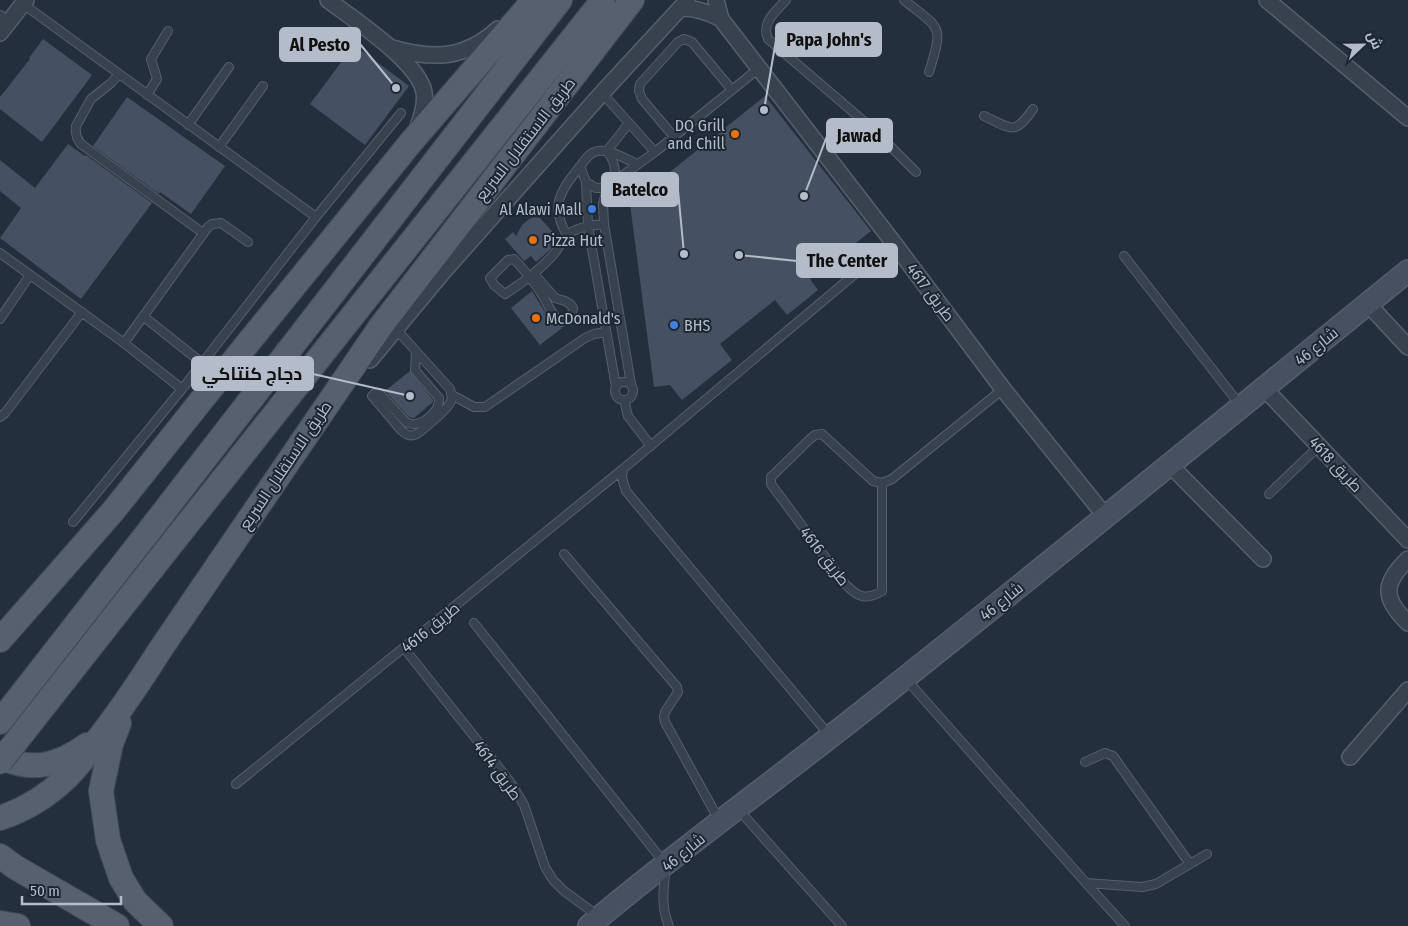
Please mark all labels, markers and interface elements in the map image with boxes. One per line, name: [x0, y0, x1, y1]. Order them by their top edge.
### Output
north arrow: [1338, 20, 1388, 70]
callout: Papa John's: [776, 23, 881, 56]
callout: Al Pesto: [280, 28, 360, 61]
text: Papa John's: [786, 29, 872, 51]
text: ش: [1363, 29, 1386, 52]
text: Al Pesto: [289, 34, 351, 56]
street label: طريق الاستقلال السريع: [471, 74, 581, 206]
place label: DQ Grill and Chill: [668, 116, 725, 153]
callout: Jawad: [827, 119, 892, 152]
text: Jawad: [836, 125, 881, 147]
marker: DQ Grill and Chill: [729, 128, 741, 140]
callout: Batelco: [602, 173, 678, 206]
text: Batelco: [612, 179, 668, 201]
place label: Al Alawi Mall: [500, 200, 582, 219]
marker: Al Alawi Mall: [586, 203, 598, 215]
place label: Pizza Hut: [543, 231, 604, 250]
marker: Pizza Hut: [527, 234, 539, 246]
callout: The Center: [797, 244, 897, 277]
text: The Center: [807, 250, 888, 272]
street label: طريق 4617: [902, 259, 959, 326]
place label: McDonald's: [546, 309, 621, 328]
marker: McDonald's: [530, 312, 542, 324]
place label: BHS: [684, 316, 710, 335]
marker: BHS: [668, 319, 680, 331]
street label: شارع 46: [1291, 323, 1343, 371]
callout: دجاج كنتاكي: [192, 357, 313, 390]
text: دجاج كنتاكي: [202, 363, 302, 389]
street label: طريق الاستقلال السريع: [235, 397, 337, 534]
street label: طريق 4618: [1304, 432, 1366, 497]
street label: طريق 4616: [795, 523, 853, 590]
street label: شارع 46: [976, 578, 1028, 626]
street label: طريق 4616: [397, 598, 464, 657]
street label: طريق 4614: [469, 737, 526, 804]
street label: شارع 46: [658, 829, 710, 877]
scale bar: [22, 874, 121, 906]
text: 50 m: [30, 882, 60, 900]

